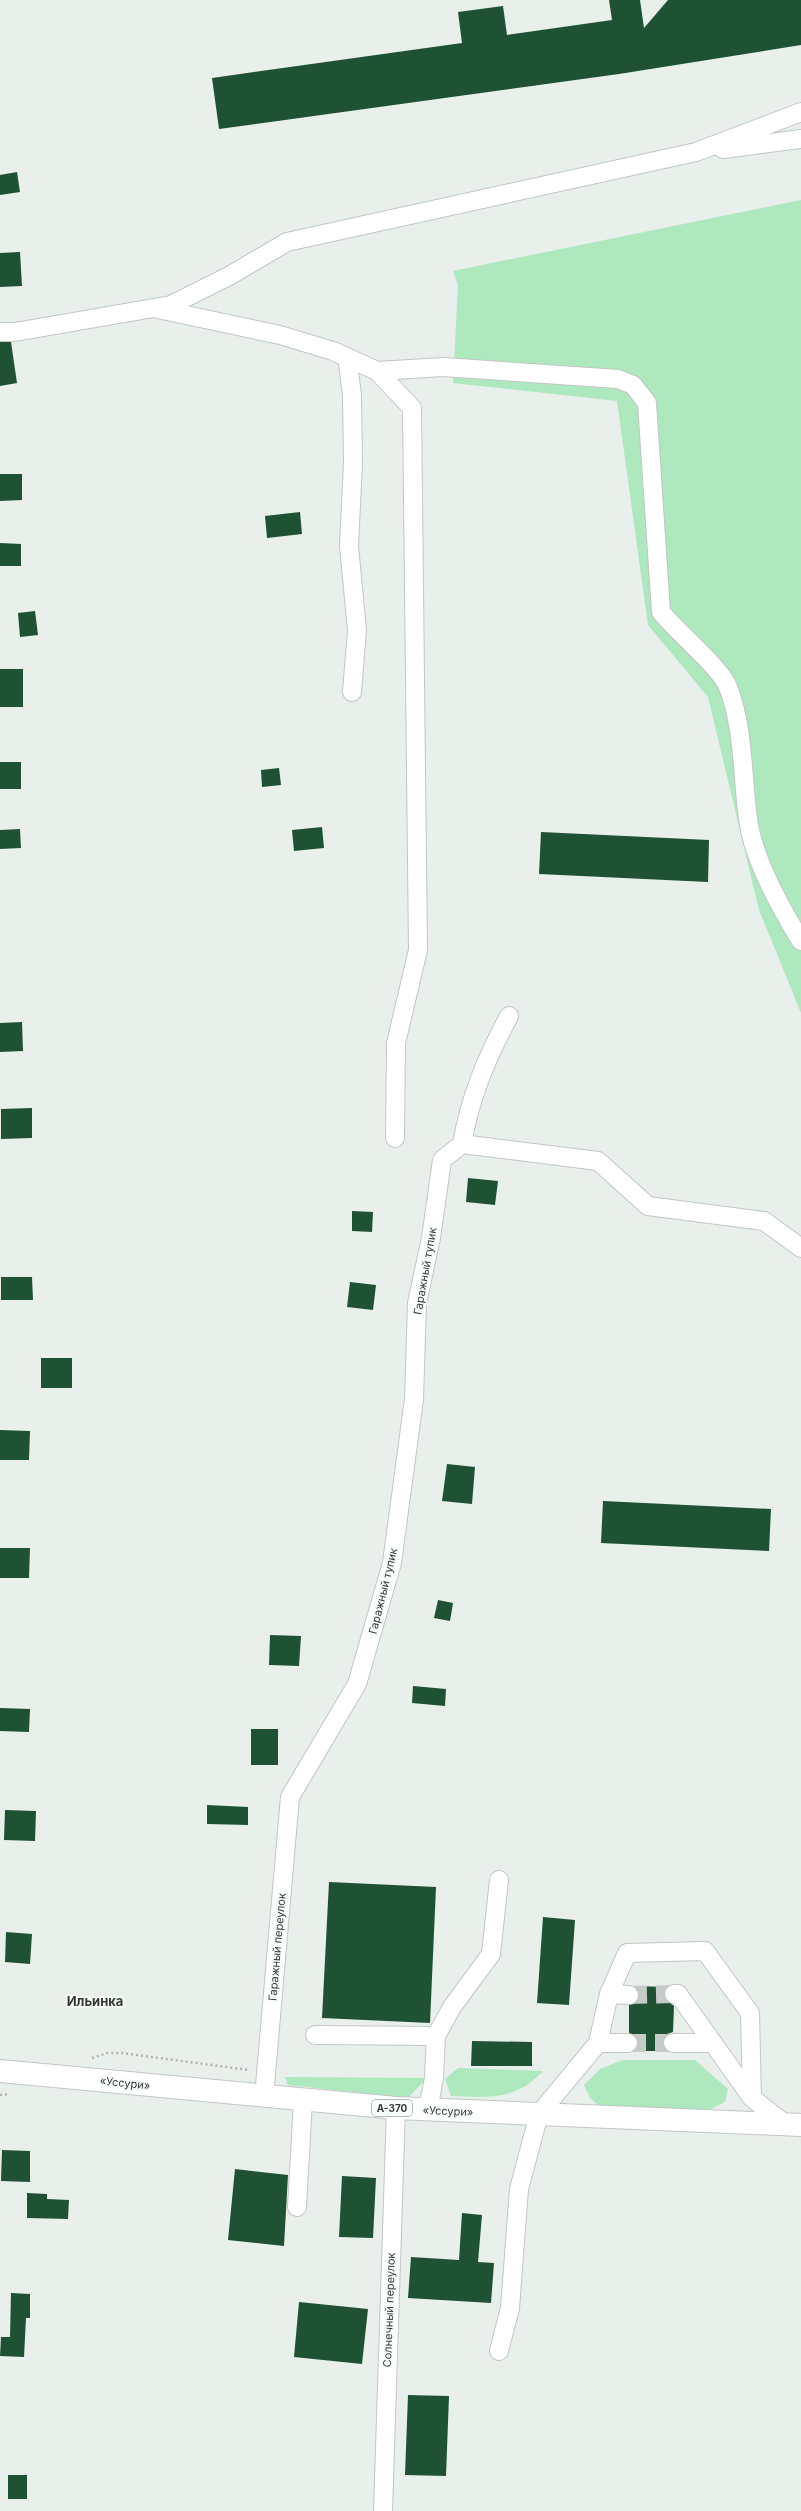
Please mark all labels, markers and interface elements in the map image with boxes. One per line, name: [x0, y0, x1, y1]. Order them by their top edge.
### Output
street label: Гаражный тупик: [410, 1226, 440, 1316]
street label: Гаражный тупик: [366, 1546, 400, 1636]
street label: Гаражный переулок: [265, 1892, 289, 2002]
district label: Ильинка: [67, 1993, 123, 2009]
street label: «Уссури»: [99, 2073, 151, 2093]
road number: А-370: [372, 2100, 412, 2116]
street label: «Уссури»: [422, 2103, 474, 2119]
street label: Солнечный переулок: [380, 2252, 398, 2368]

